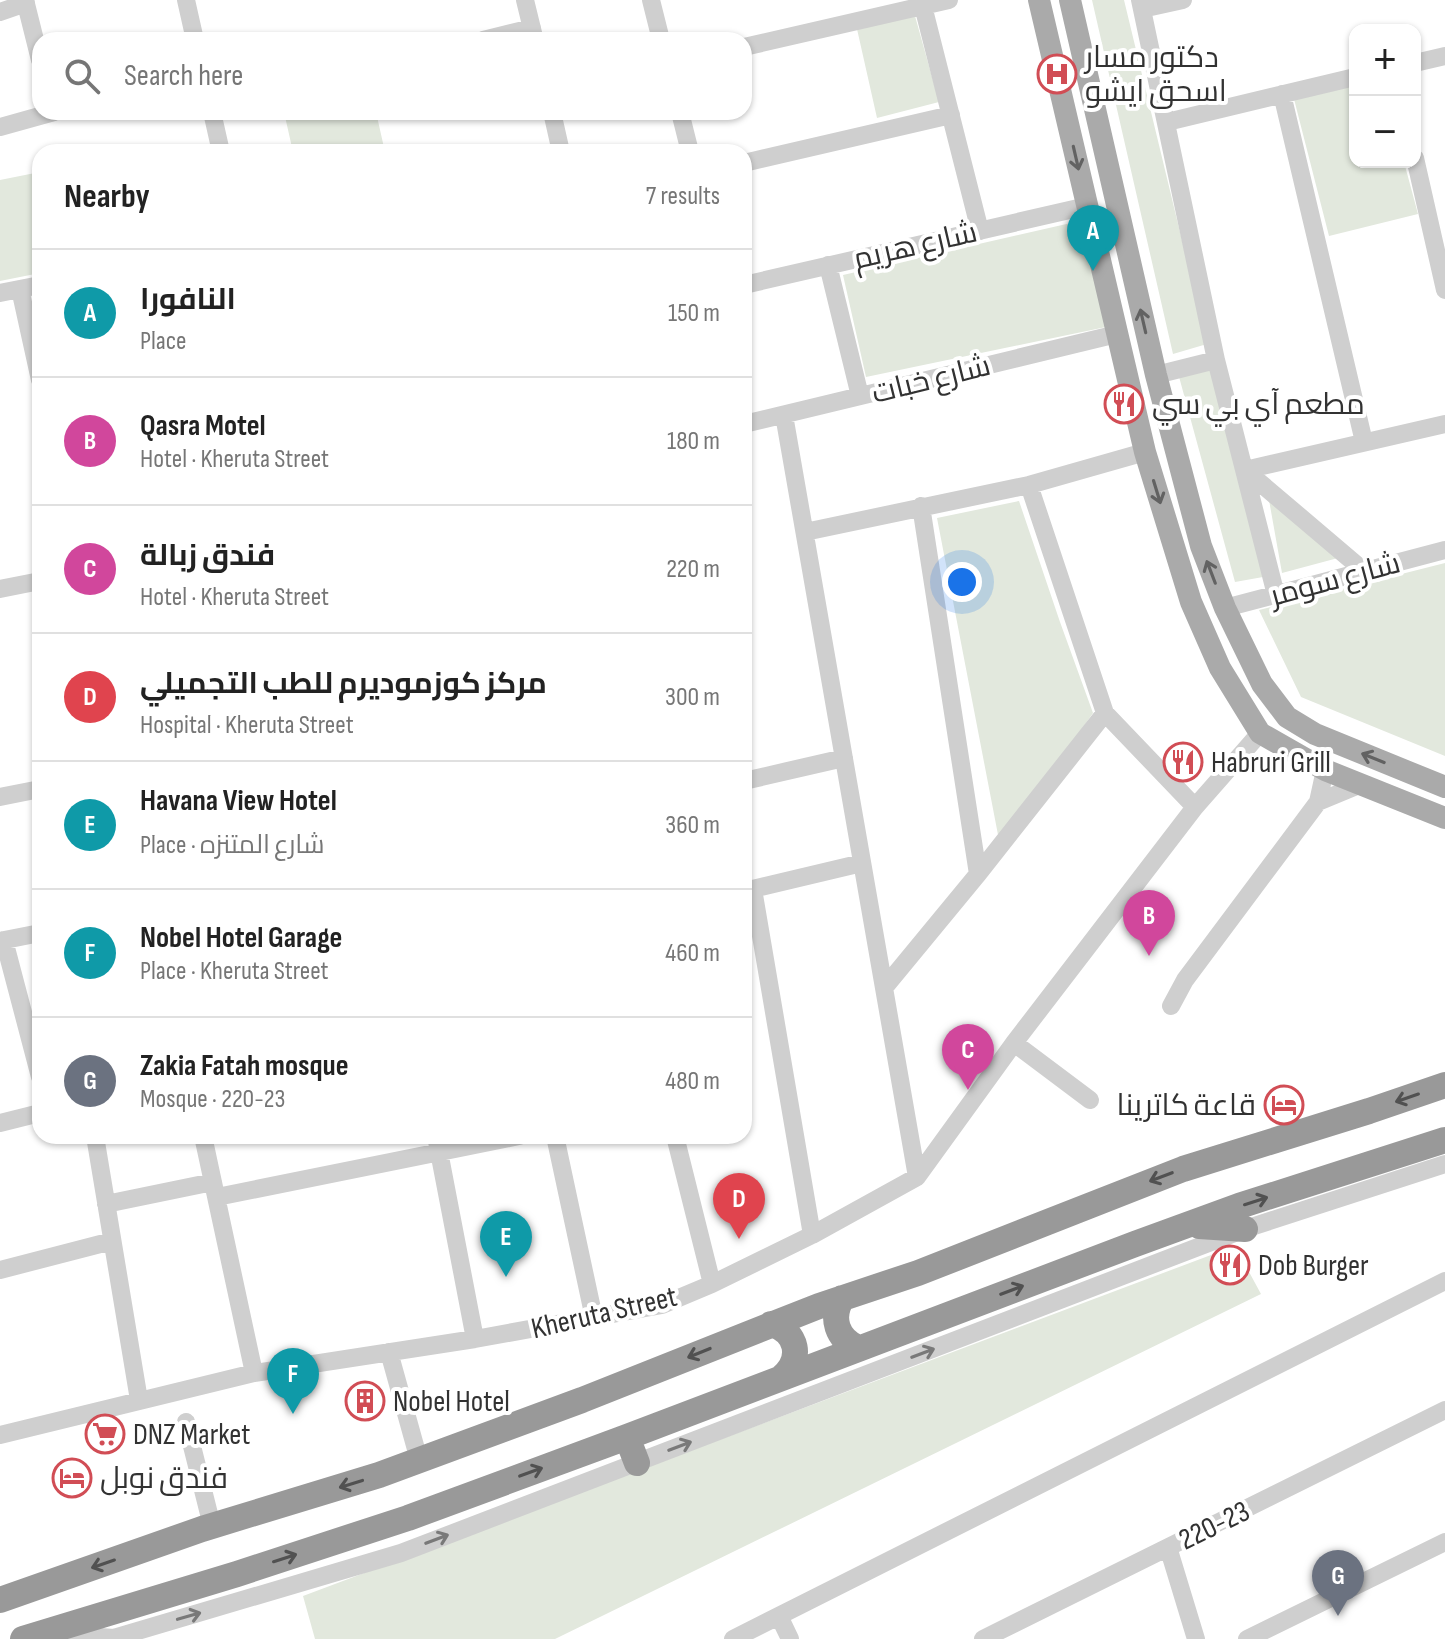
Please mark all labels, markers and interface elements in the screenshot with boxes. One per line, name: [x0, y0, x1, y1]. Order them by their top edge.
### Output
map controls: [1349, 24, 1421, 168]
button: +: [1349, 24, 1421, 96]
search box: [32, 32, 752, 120]
place label: دكتور مسار اسحق ايشو: [1083, 40, 1227, 110]
hospital icon: دكتور مسار اسحق ايشو: [1036, 53, 1078, 95]
icon: search: [60, 54, 104, 98]
text: Search here: [124, 58, 243, 94]
button: −: [1349, 96, 1421, 168]
one-way arrow: [1069, 144, 1084, 170]
text: Nearby: [64, 176, 150, 217]
text: 7 results: [646, 181, 720, 212]
pin: A: [1067, 205, 1119, 271]
street label: شارع هريم: [850, 214, 981, 279]
text: النافورا: [140, 282, 236, 318]
text: A: [84, 298, 96, 329]
text: 150 m: [668, 298, 720, 329]
one-way arrow: [1135, 309, 1150, 334]
text: Place: [140, 326, 187, 357]
street label: شارع خبات: [868, 348, 994, 413]
restaurant icon: مطعم آي بي سي: [1103, 383, 1145, 425]
place label: مطعم آي بي سي: [1152, 387, 1365, 427]
text: Qasra Motel: [140, 408, 266, 444]
text: B: [84, 426, 96, 457]
text: 180 m: [667, 426, 720, 457]
text: Hotel · Kheruta Street: [140, 444, 329, 475]
one-way arrow: [1151, 479, 1165, 504]
text: فندق زبالة: [140, 538, 275, 574]
street label: شارع سومر: [1264, 545, 1405, 616]
text: C: [83, 554, 97, 585]
text: 220 m: [666, 554, 720, 585]
one-way arrow: [1203, 560, 1217, 585]
your location: [942, 562, 982, 602]
text: Hotel · Kheruta Street: [140, 582, 329, 613]
text: مركز كوزموديرم للطب التجميلي: [140, 666, 547, 702]
text: D: [83, 682, 97, 713]
text: 300 m: [665, 682, 720, 713]
text: Hospital · Kheruta Street: [140, 710, 354, 741]
restaurant icon: Habruri Grill: [1162, 741, 1204, 783]
place label: Habruri Grill: [1211, 745, 1331, 781]
one-way arrow: [1361, 749, 1386, 764]
text: Havana View Hotel: [140, 783, 337, 819]
text: E: [84, 810, 96, 841]
text: 360 m: [665, 810, 720, 841]
text: Place · شارع المتنزه: [140, 830, 324, 861]
pin: B: [1123, 890, 1175, 956]
text: Nobel Hotel Garage: [140, 920, 342, 956]
text: F: [85, 938, 95, 969]
text: 460 m: [665, 938, 720, 969]
text: Place · Kheruta Street: [140, 956, 329, 987]
pin: C: [942, 1024, 994, 1090]
text: Zakia Fatah mosque: [140, 1048, 348, 1084]
text: G: [83, 1066, 97, 1097]
text: 480 m: [665, 1066, 720, 1097]
text: Mosque · 220-23: [140, 1084, 285, 1115]
hotel icon: قاعة كاترينا: [1263, 1084, 1305, 1126]
place label: قاعة كاترينا: [1116, 1088, 1256, 1124]
one-way arrow: [1395, 1092, 1420, 1106]
one-way arrow: [1149, 1171, 1174, 1186]
pin: D: [713, 1173, 765, 1239]
one-way arrow: [1243, 1192, 1268, 1207]
pin: E: [480, 1211, 532, 1277]
restaurant icon: Dob Burger: [1209, 1244, 1251, 1286]
place label: Dob Burger: [1258, 1248, 1369, 1284]
street label: Kheruta Street: [528, 1279, 681, 1347]
one-way arrow: [999, 1282, 1024, 1296]
one-way arrow: [910, 1345, 935, 1359]
one-way arrow: [687, 1347, 712, 1361]
pin: F: [267, 1348, 319, 1414]
building icon: Nobel Hotel: [344, 1380, 386, 1422]
place label: Nobel Hotel: [393, 1384, 510, 1420]
supermarket icon: DNZ Market: [84, 1413, 126, 1455]
place label: DNZ Market: [133, 1417, 250, 1453]
one-way arrow: [667, 1438, 692, 1452]
hotel icon: فندق نوبل: [51, 1457, 93, 1499]
place label: فندق نوبل: [100, 1461, 228, 1497]
one-way arrow: [518, 1464, 543, 1479]
one-way arrow: [338, 1477, 364, 1492]
street label: 220-23: [1173, 1493, 1256, 1558]
one-way arrow: [424, 1531, 449, 1545]
one-way arrow: [272, 1549, 297, 1564]
pin: G: [1312, 1550, 1364, 1616]
one-way arrow: [91, 1557, 116, 1572]
one-way arrow: [175, 1608, 201, 1623]

